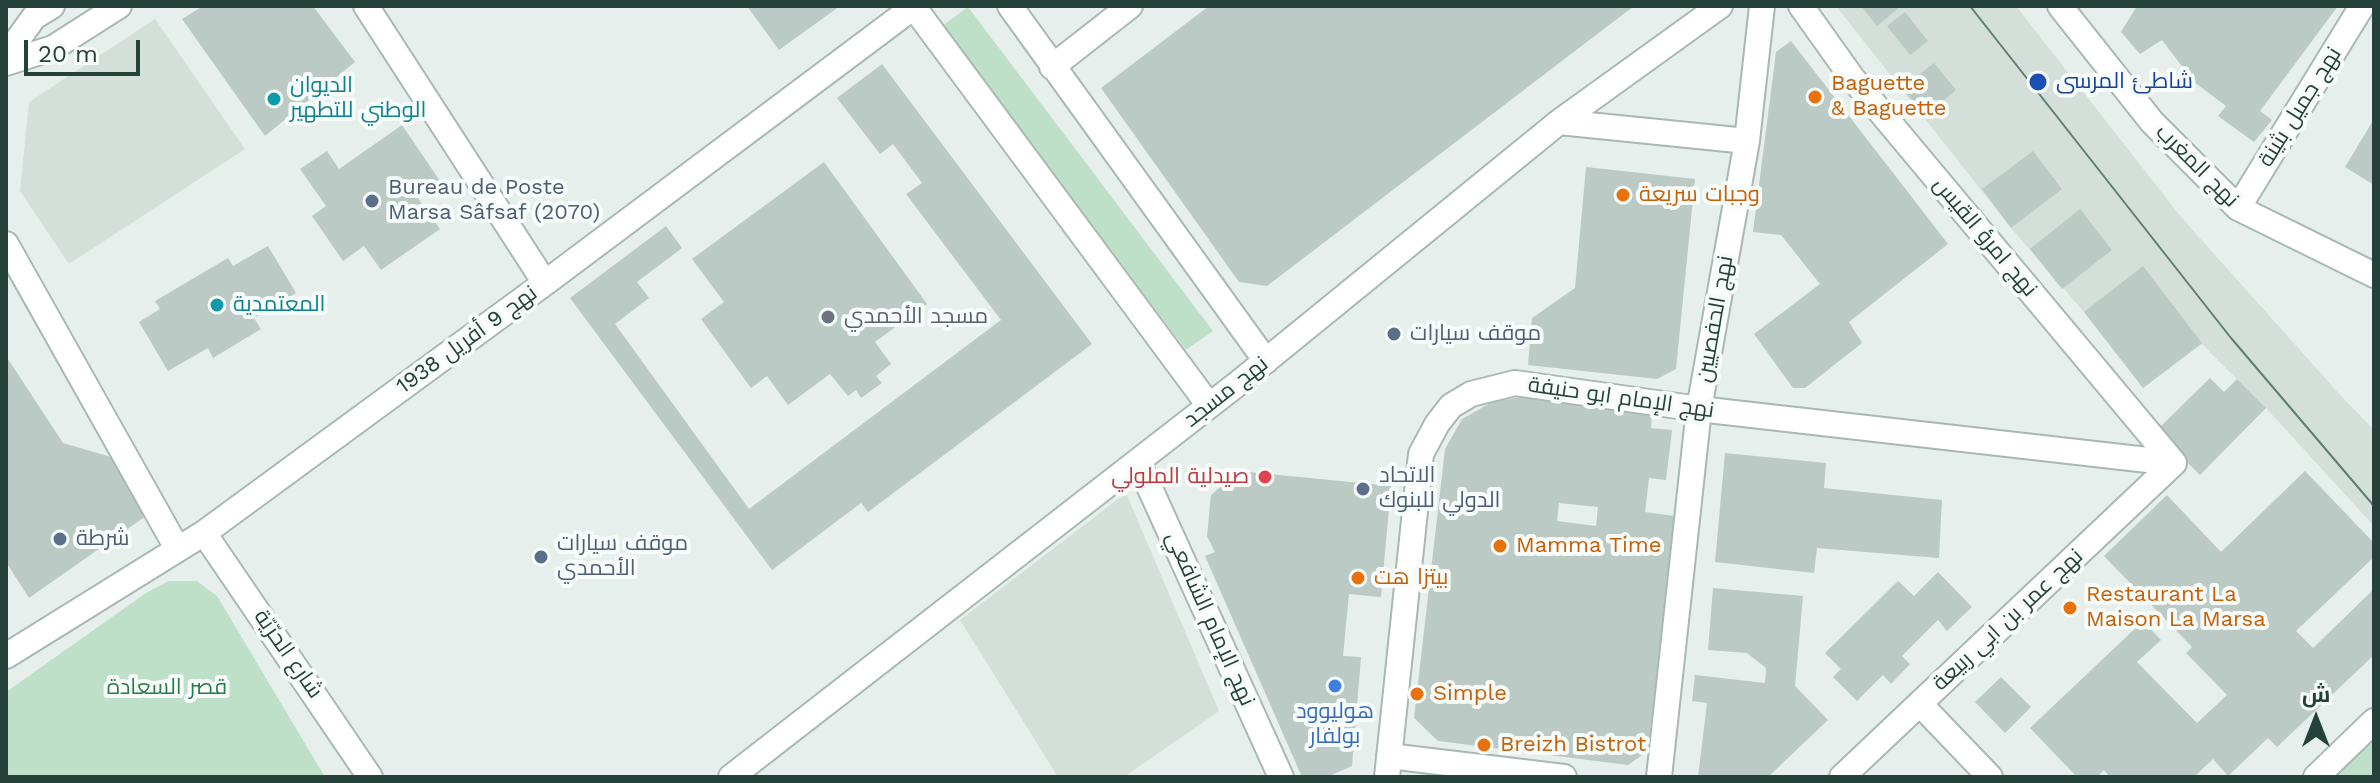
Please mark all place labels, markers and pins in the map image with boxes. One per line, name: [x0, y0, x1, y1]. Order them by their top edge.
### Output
place label: شاطئ المرسى: [2056, 69, 2193, 95]
place label: Baguette & Baguette: [1831, 71, 1946, 122]
marker: شاطئ المرسى: [2027, 71, 2049, 93]
place label: الديوان الوطني للتطهير: [290, 73, 426, 124]
marker: Baguette & Baguette: [1806, 88, 1824, 106]
marker: الديوان الوطني للتطهير: [265, 90, 283, 108]
place label: Bureau de Poste Marsa Sâfsaf (2070): [388, 175, 600, 226]
place label: وجبات سريعة: [1639, 182, 1760, 208]
marker: وجبات سريعة: [1614, 186, 1632, 204]
marker: Bureau de Poste Marsa Sâfsaf (2070): [363, 192, 381, 210]
place label: المعتمدية: [233, 292, 325, 318]
marker: المعتمدية: [208, 296, 226, 314]
place label: مسجد الأحمدي: [844, 304, 988, 330]
marker: مسجد الأحمدي: [819, 308, 837, 326]
place label: موقف سيارات: [1410, 321, 1541, 347]
marker: موقف سيارات: [1385, 325, 1403, 343]
place label: الاتحاد الدولي للبنوك: [1379, 463, 1500, 514]
place label: صيدلية الملولي: [1111, 464, 1249, 490]
marker: صيدلية الملولي: [1256, 468, 1274, 486]
marker: الاتحاد الدولي للبنوك: [1354, 480, 1372, 498]
place label: شرطة: [76, 526, 129, 552]
marker: شرطة: [51, 530, 69, 548]
place label: موقف سيارات الأحمدي: [557, 531, 688, 582]
place label: Mamma Time: [1516, 533, 1661, 559]
marker: Mamma Time: [1491, 537, 1509, 555]
marker: موقف سيارات الأحمدي: [532, 548, 550, 566]
place label: بيتزا هت: [1374, 565, 1448, 591]
marker: بيتزا هت: [1349, 569, 1367, 587]
place label: Restaurant La Maison La Marsa: [2086, 582, 2266, 634]
marker: Restaurant La Maison La Marsa: [2061, 599, 2079, 617]
marker: هوليوود بولفار: [1326, 677, 1344, 695]
place label: Simple: [1433, 681, 1507, 707]
marker: Simple: [1408, 685, 1426, 703]
place label: هوليوود بولفار: [1296, 699, 1374, 750]
place label: Breizh Bistrot: [1500, 732, 1646, 758]
marker: Breizh Bistrot: [1475, 736, 1493, 754]

